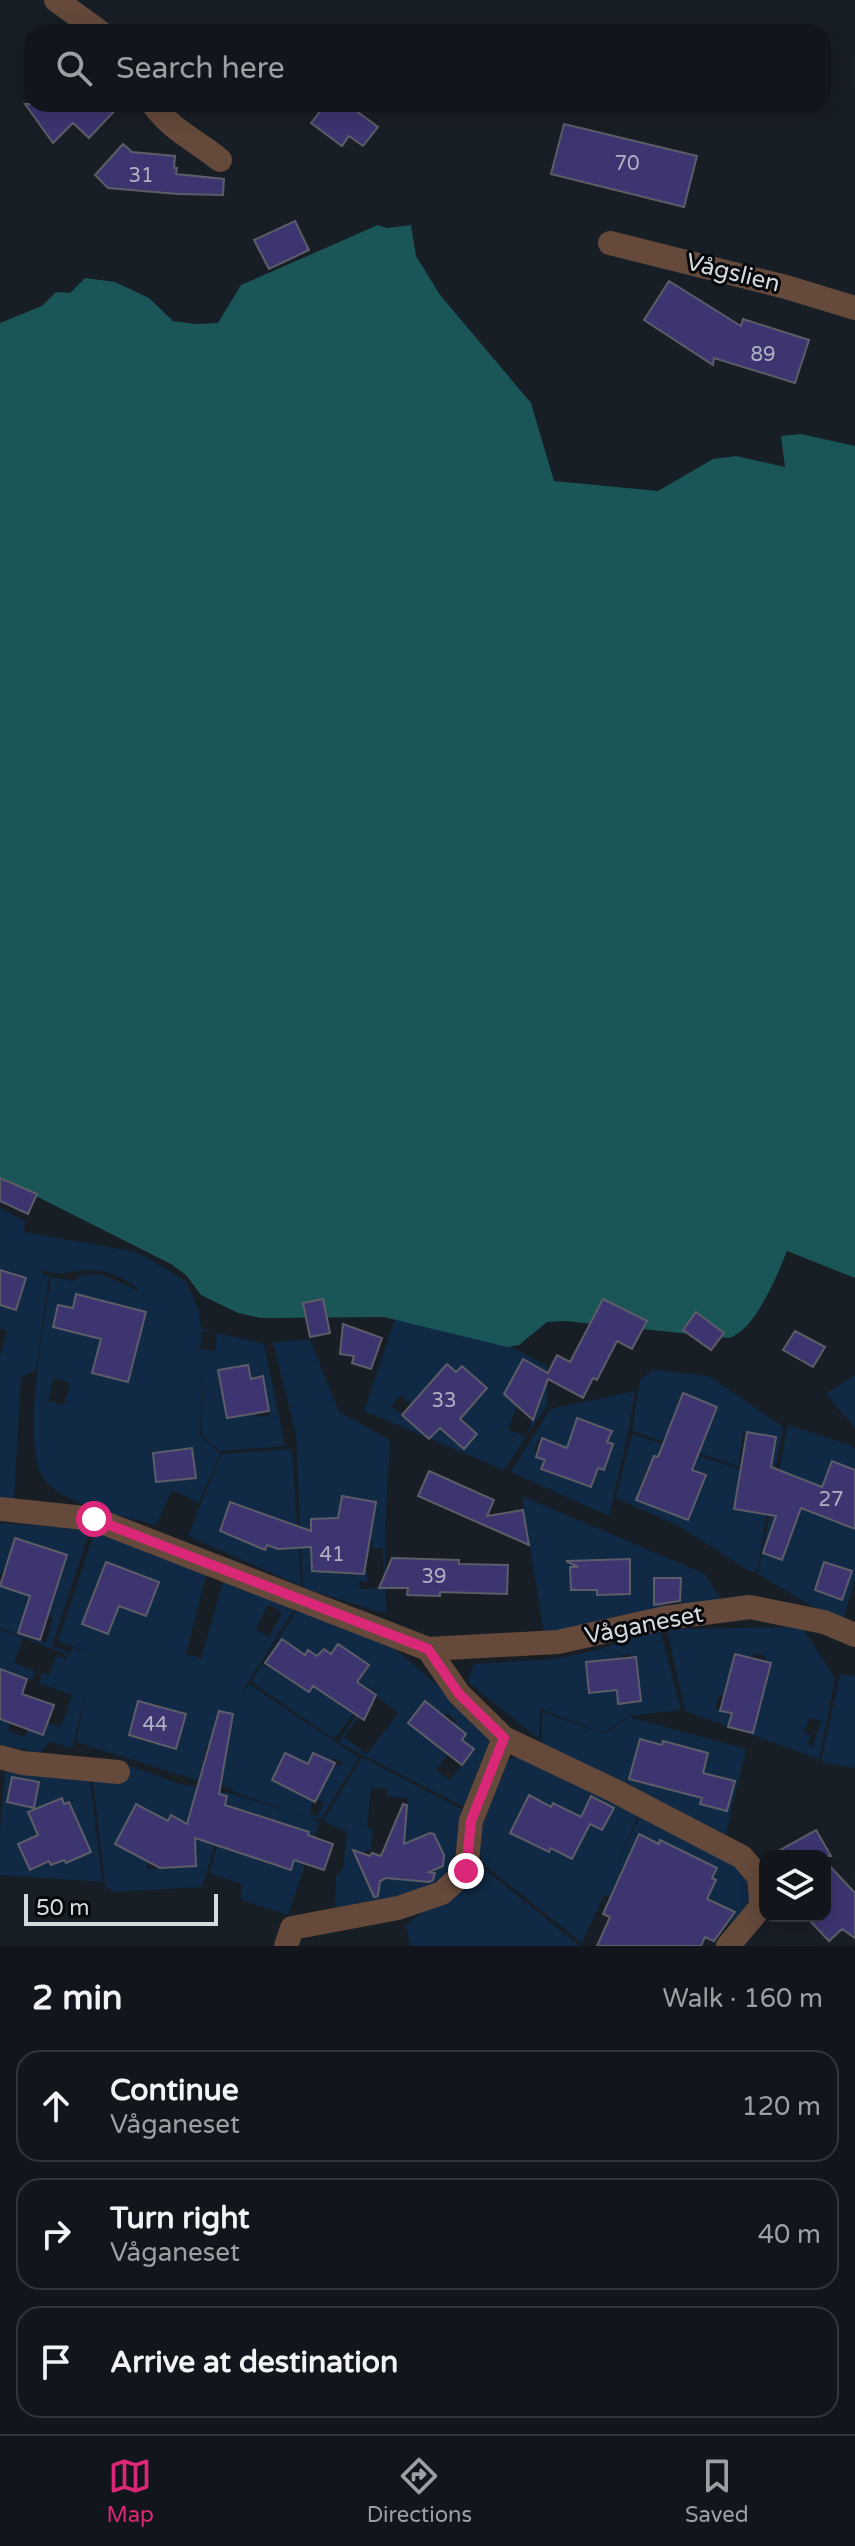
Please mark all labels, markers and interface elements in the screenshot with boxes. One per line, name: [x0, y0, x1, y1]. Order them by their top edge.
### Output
search box: [24, 24, 831, 112]
icon: search: [52, 46, 96, 90]
text: Search here: [116, 50, 285, 87]
house number: 70: [614, 152, 640, 176]
house number: 31: [128, 164, 154, 188]
street label: Vågslien: [683, 247, 783, 299]
house number: 89: [750, 343, 776, 367]
house number: 33: [431, 1389, 457, 1413]
house number: 27: [818, 1488, 844, 1512]
route start: [76, 1501, 112, 1537]
house number: 41: [319, 1543, 345, 1567]
house number: 39: [421, 1565, 447, 1589]
street label: Våganeset: [582, 1599, 706, 1651]
house number: 44: [142, 1713, 168, 1737]
map controls: [759, 1850, 831, 1922]
button: layers: [759, 1850, 831, 1922]
route end: [448, 1853, 484, 1889]
scale bar: [24, 1890, 218, 1926]
text: 50 m: [36, 1895, 90, 1921]
text: 2 min: [32, 1978, 123, 2019]
text: Walk · 160 m: [663, 1983, 823, 2014]
text: Continue: [110, 2072, 239, 2109]
icon: ahead: [34, 2084, 78, 2128]
text: 120 m: [741, 2091, 821, 2122]
text: Våganeset: [110, 2109, 240, 2140]
text: Turn right: [110, 2200, 250, 2237]
icon: right: [34, 2212, 78, 2256]
text: 40 m: [758, 2219, 821, 2250]
text: Våganeset: [110, 2237, 240, 2268]
icon: arrive: [34, 2340, 78, 2384]
text: Arrive at destination: [110, 2344, 398, 2381]
tab: Map: [106, 2454, 154, 2528]
tab: Directions: [367, 2454, 472, 2528]
tab: Saved: [685, 2454, 749, 2528]

